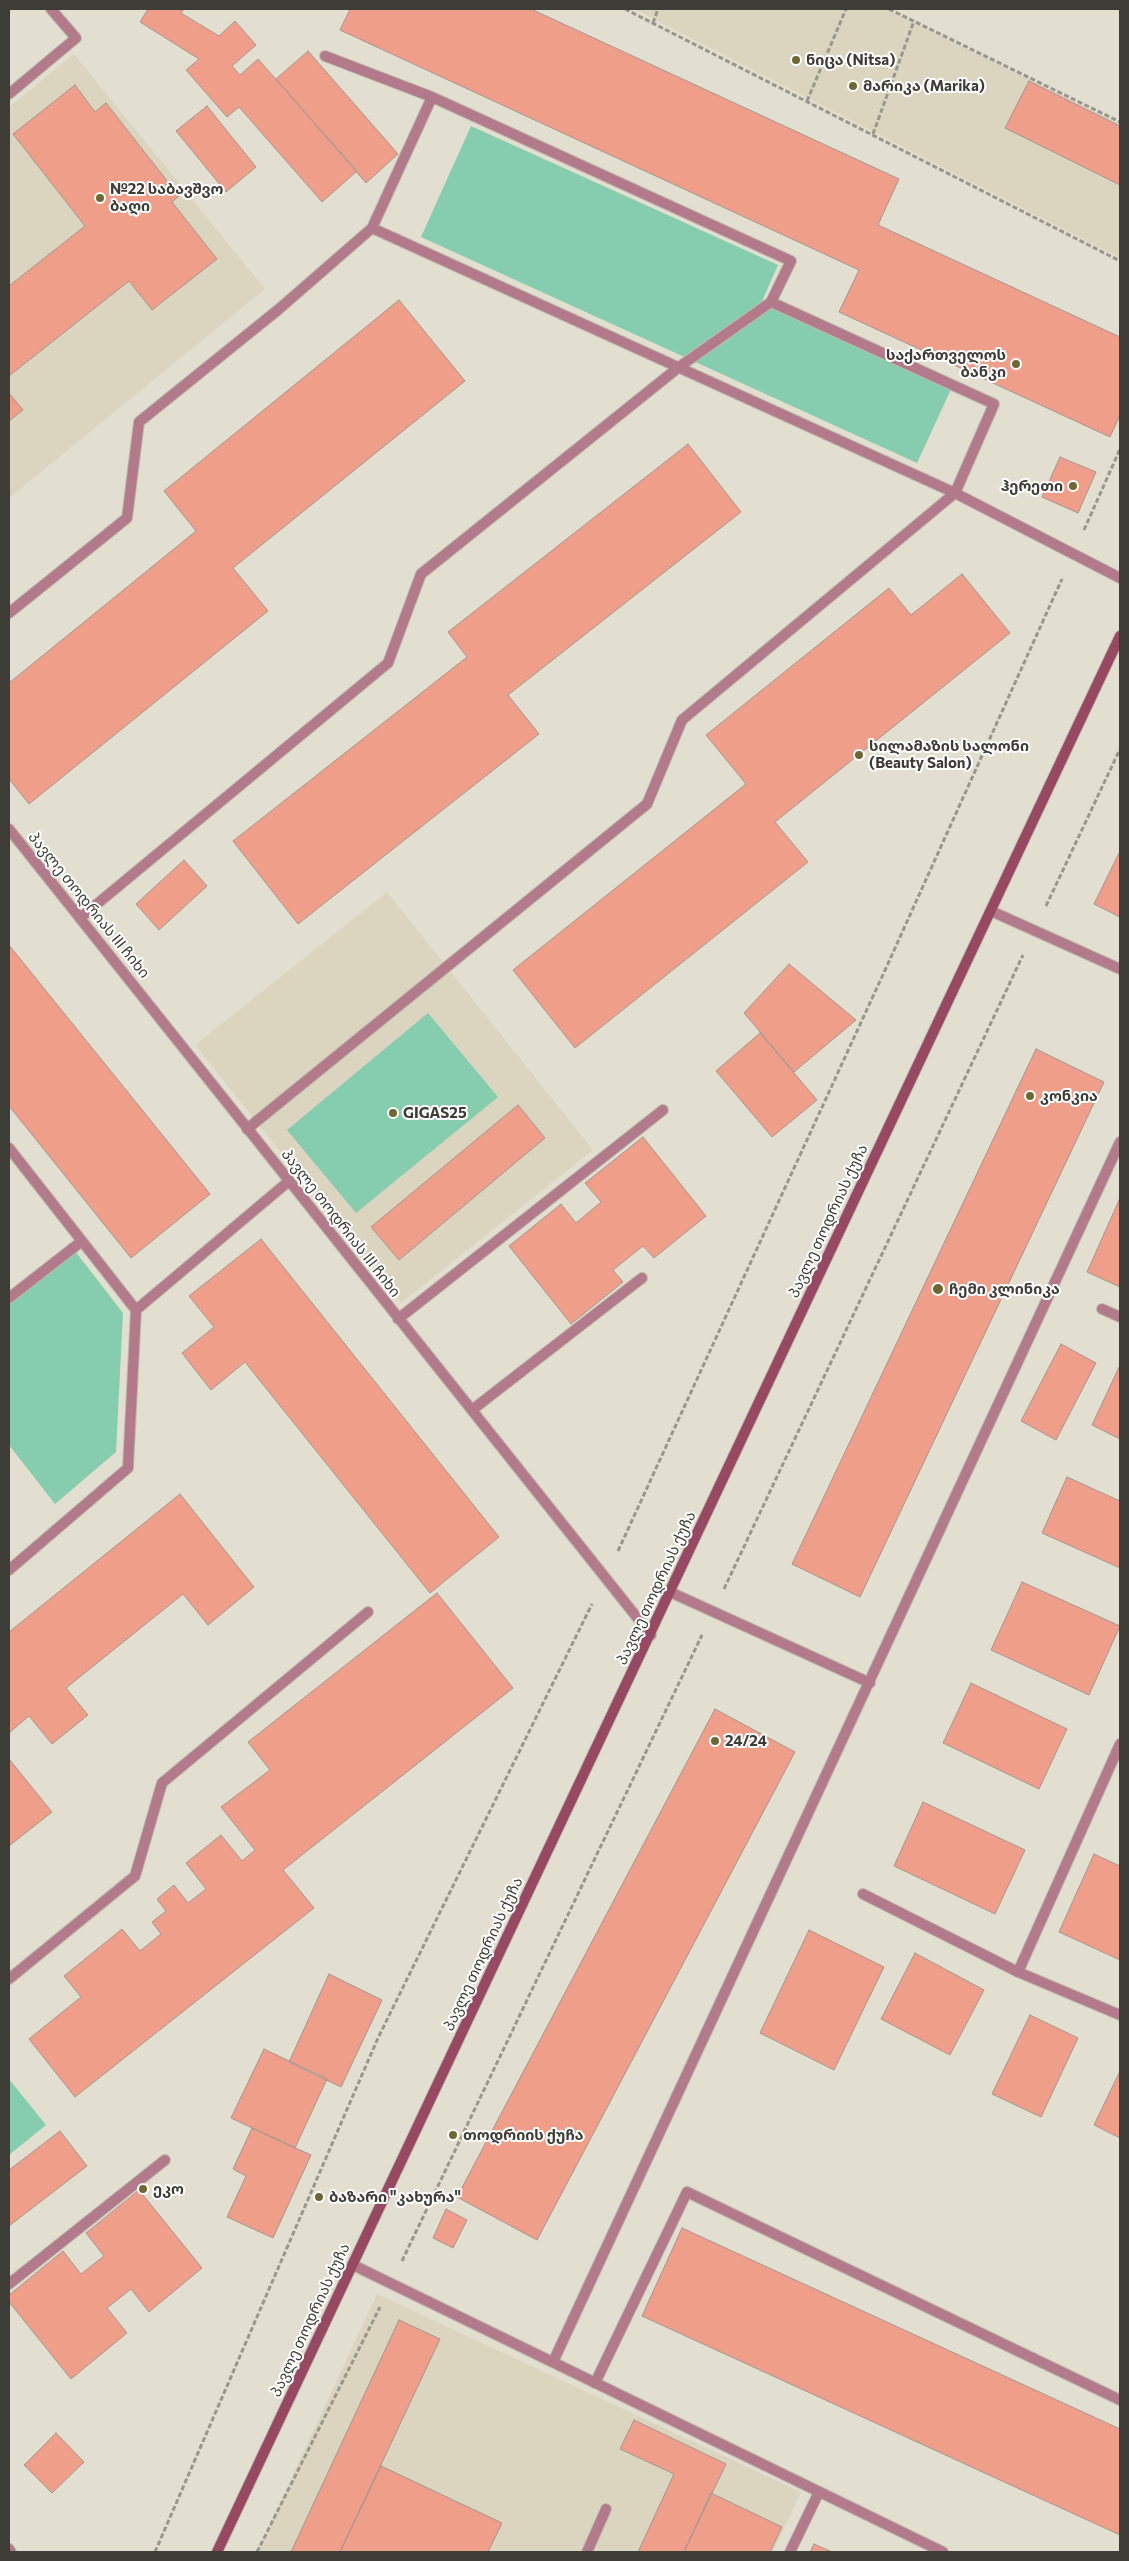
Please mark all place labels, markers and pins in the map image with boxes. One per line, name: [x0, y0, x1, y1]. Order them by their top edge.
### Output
place label: ნიცა (Nitsa): [806, 51, 895, 69]
marker: ნიცა (Nitsa): [790, 54, 802, 66]
place label: მარიკა (Marika): [863, 77, 985, 95]
marker: მარიკა (Marika): [847, 80, 859, 92]
place label: №22 საბავშვო ბაღი: [110, 180, 223, 215]
marker: №22 საბავშვო ბაღი: [94, 192, 106, 204]
place label: საქართველოს ბანკი: [886, 346, 1006, 381]
marker: საქართველოს ბანკი: [1010, 358, 1022, 370]
place label: ჰერეთი: [1001, 477, 1063, 495]
marker: ჰერეთი: [1067, 480, 1079, 492]
place label: სილამაზის სალონი (Beauty Salon): [869, 737, 1029, 772]
marker: სილამაზის სალონი (Beauty Salon): [853, 749, 865, 761]
place label: კონკია: [1040, 1087, 1098, 1105]
marker: კონკია: [1024, 1090, 1036, 1102]
place label: GIGAS25: [403, 1104, 467, 1122]
marker: GIGAS25: [387, 1107, 399, 1119]
place label: ჩემი კლინიკა: [949, 1280, 1060, 1298]
marker: ჩემი კლინიკა: [931, 1282, 945, 1296]
place label: 24/24: [725, 1732, 767, 1750]
marker: 24/24: [709, 1735, 721, 1747]
place label: თოდრიის ქუჩა: [463, 2126, 583, 2144]
marker: თოდრიის ქუჩა: [447, 2129, 459, 2141]
place label: ეკო: [153, 2180, 184, 2198]
marker: ეკო: [137, 2183, 149, 2195]
place label: ბაზარი "კახურა": [329, 2188, 461, 2206]
marker: ბაზარი "კახურა": [313, 2191, 325, 2203]

